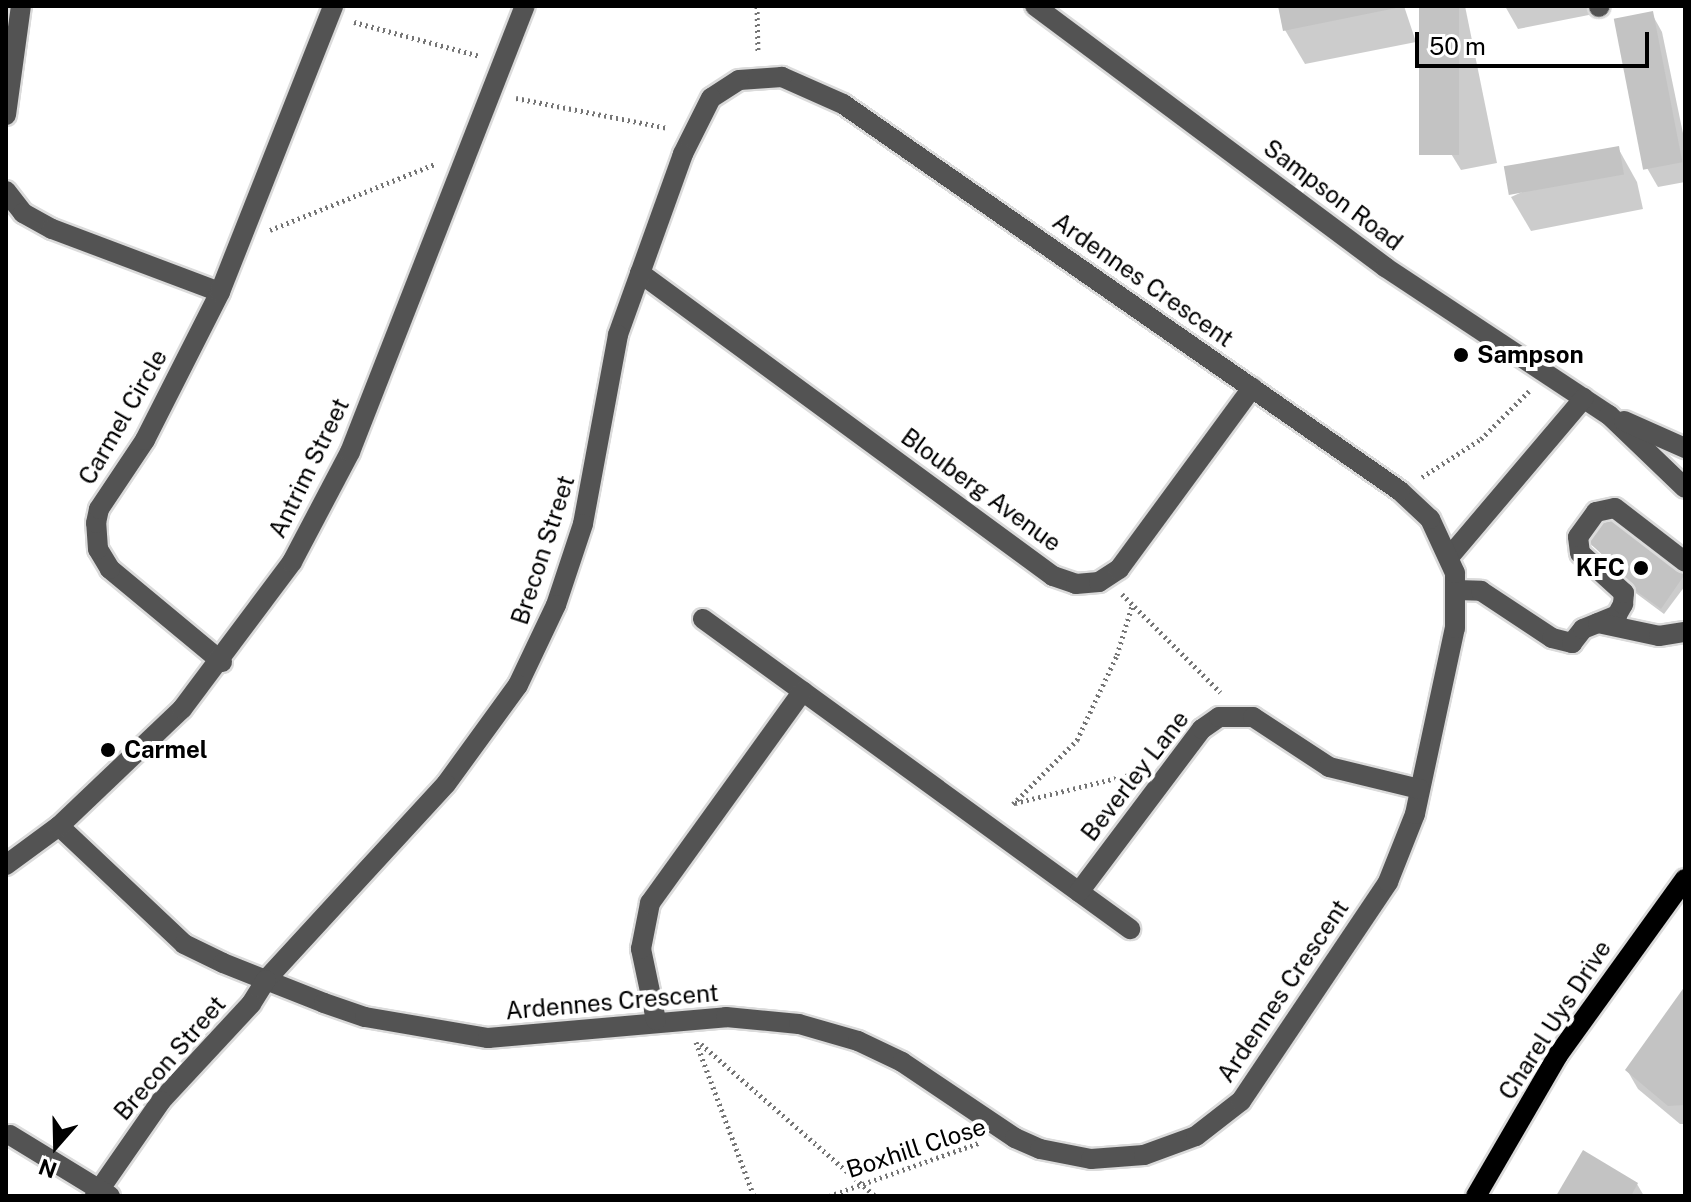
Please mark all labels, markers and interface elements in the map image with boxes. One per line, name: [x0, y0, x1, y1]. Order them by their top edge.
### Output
scale bar: [1419, 16, 1653, 66]
text: 50 m: [1429, 32, 1486, 60]
street label: Sampson Road: [1258, 133, 1408, 257]
street label: Ardennes Crescent: [1047, 207, 1239, 353]
place label: Sampson: [1477, 341, 1584, 369]
street label: Carmel Circle: [73, 344, 173, 490]
marker: Sampson: [1452, 346, 1470, 364]
street label: Antrim Street: [263, 393, 355, 543]
street label: Blouberg Avenue: [895, 422, 1067, 558]
street label: Brecon Street: [505, 472, 581, 628]
place label: KFC: [1576, 554, 1625, 582]
marker: KFC: [1632, 559, 1650, 577]
street label: Beverley Lane: [1075, 705, 1195, 847]
place label: Carmel: [124, 736, 208, 764]
marker: Carmel: [99, 741, 117, 759]
street label: Ardennes Crescent: [1211, 894, 1355, 1088]
street label: Charel Uys Drive: [1493, 935, 1617, 1105]
street label: Ardennes Crescent: [504, 978, 720, 1026]
street label: Brecon Street: [108, 990, 232, 1126]
north arrow: [16, 1106, 96, 1186]
street label: Boxhill Close: [843, 1112, 989, 1184]
text: N: [35, 1153, 60, 1184]

